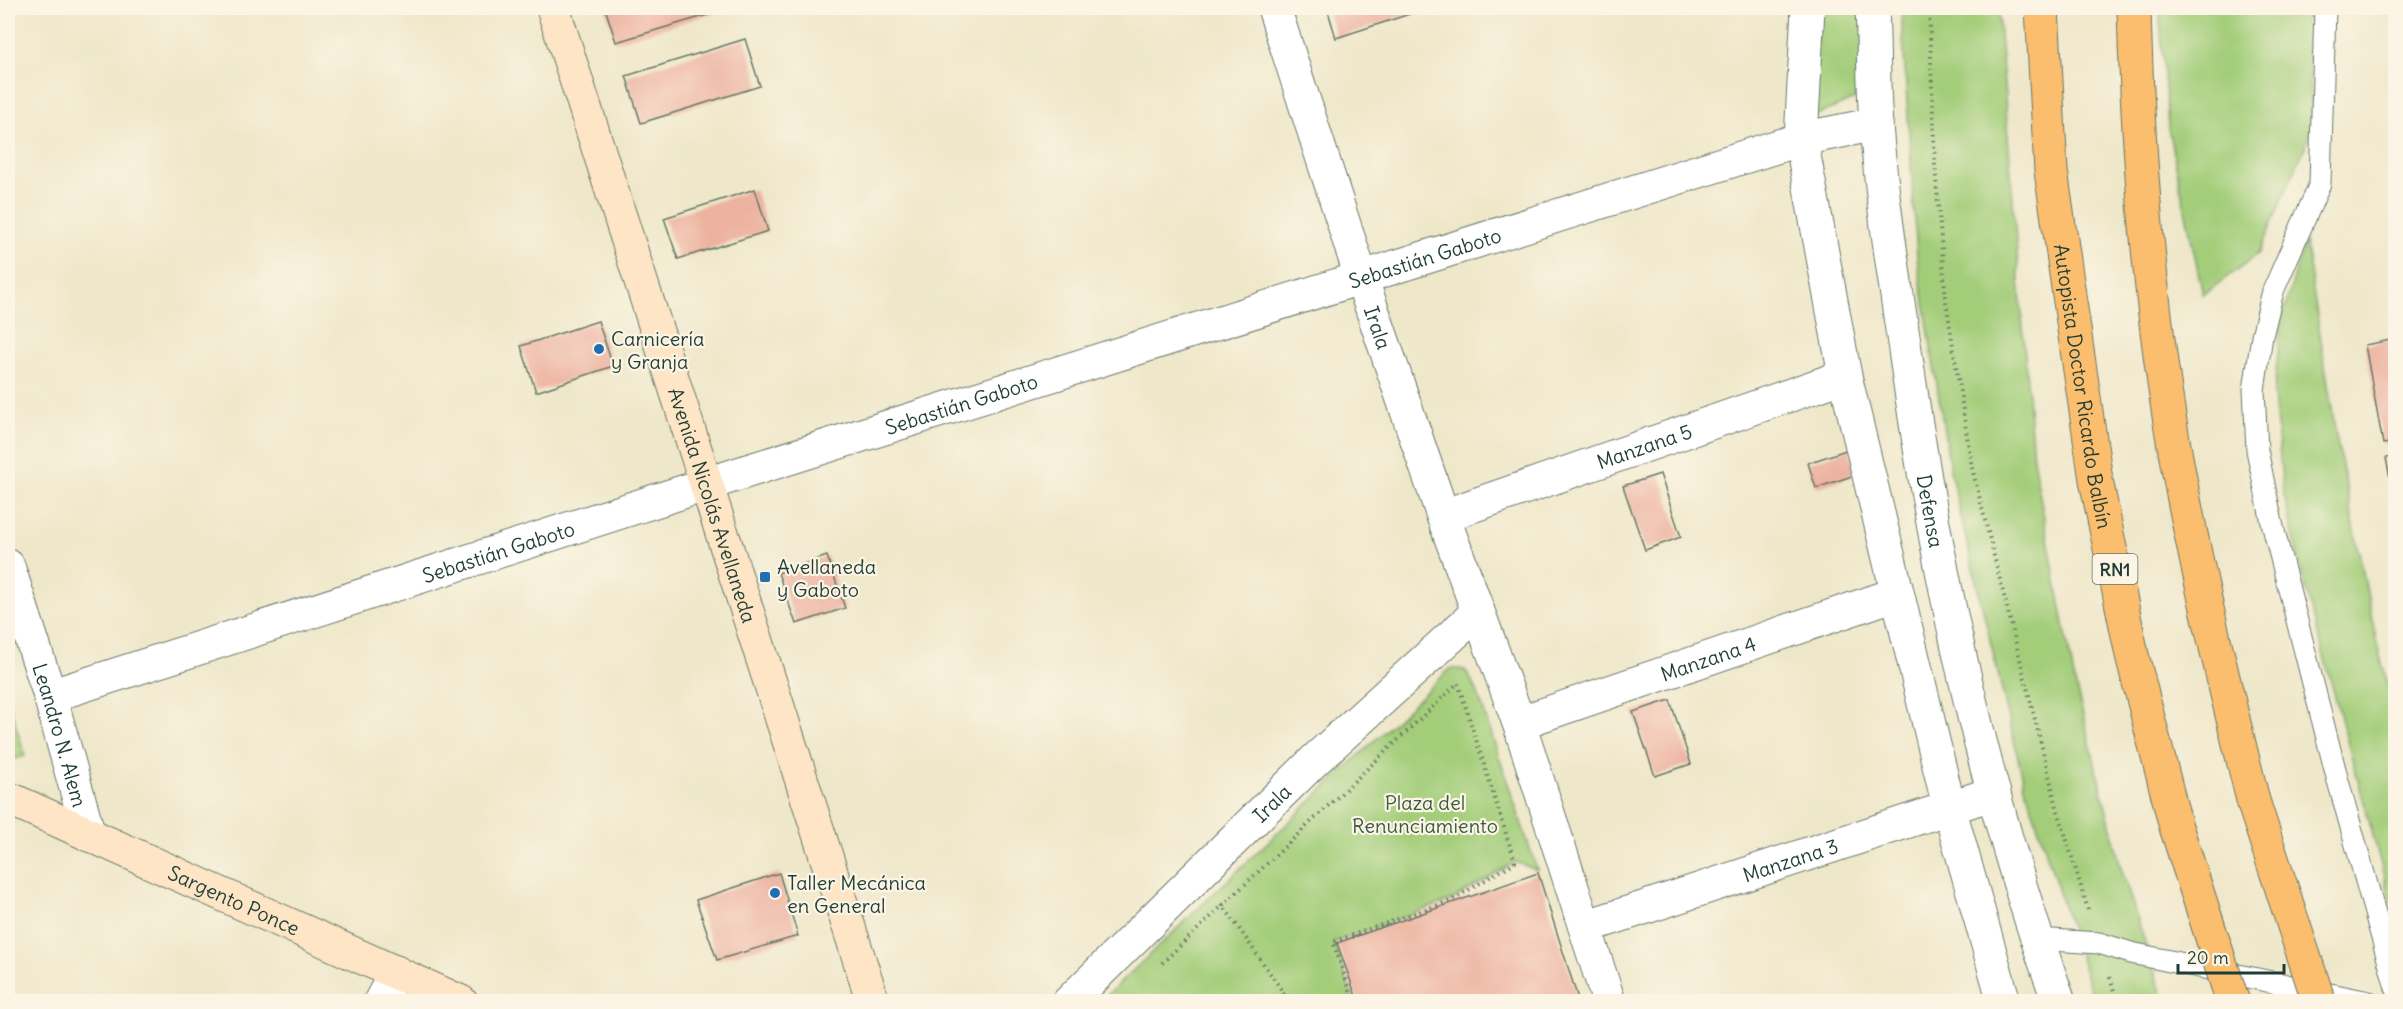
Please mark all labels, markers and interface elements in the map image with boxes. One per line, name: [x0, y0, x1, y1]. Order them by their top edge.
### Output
street label: Sebastián Gaboto: [1345, 222, 1504, 293]
street label: Autopista Doctor Ricardo Balbín: [2049, 242, 2118, 531]
street label: Irala: [1359, 303, 1397, 352]
place label: Carnicería y Granja: [611, 326, 704, 374]
marker: Carnicería y Granja: [592, 342, 606, 356]
street label: Sebastián Gaboto: [882, 368, 1041, 439]
street label: Avenida Nicolás Avellaneda: [663, 384, 763, 626]
street label: Manzana 5: [1593, 418, 1695, 474]
street label: Defensa: [1912, 472, 1950, 550]
street label: Sebastián Gaboto: [419, 515, 578, 588]
place label: Avellaneda y Gaboto: [777, 554, 876, 602]
road number: RN1: [2092, 554, 2138, 584]
marker: Avellaneda y Gaboto: [758, 570, 772, 584]
street label: Manzana 4: [1657, 630, 1759, 686]
street label: Leandro N. Alem: [28, 660, 93, 810]
street label: Irala: [1247, 779, 1296, 827]
park label: Plaza del Renunciamiento: [1352, 790, 1498, 838]
street label: Manzana 3: [1739, 832, 1841, 887]
street label: Sargento Ponce: [164, 859, 304, 940]
place label: Taller Mecánica en General: [787, 870, 926, 918]
marker: Taller Mecánica en General: [768, 886, 782, 900]
scale bar: [2178, 937, 2284, 975]
text: 20 m: [2187, 946, 2229, 969]

